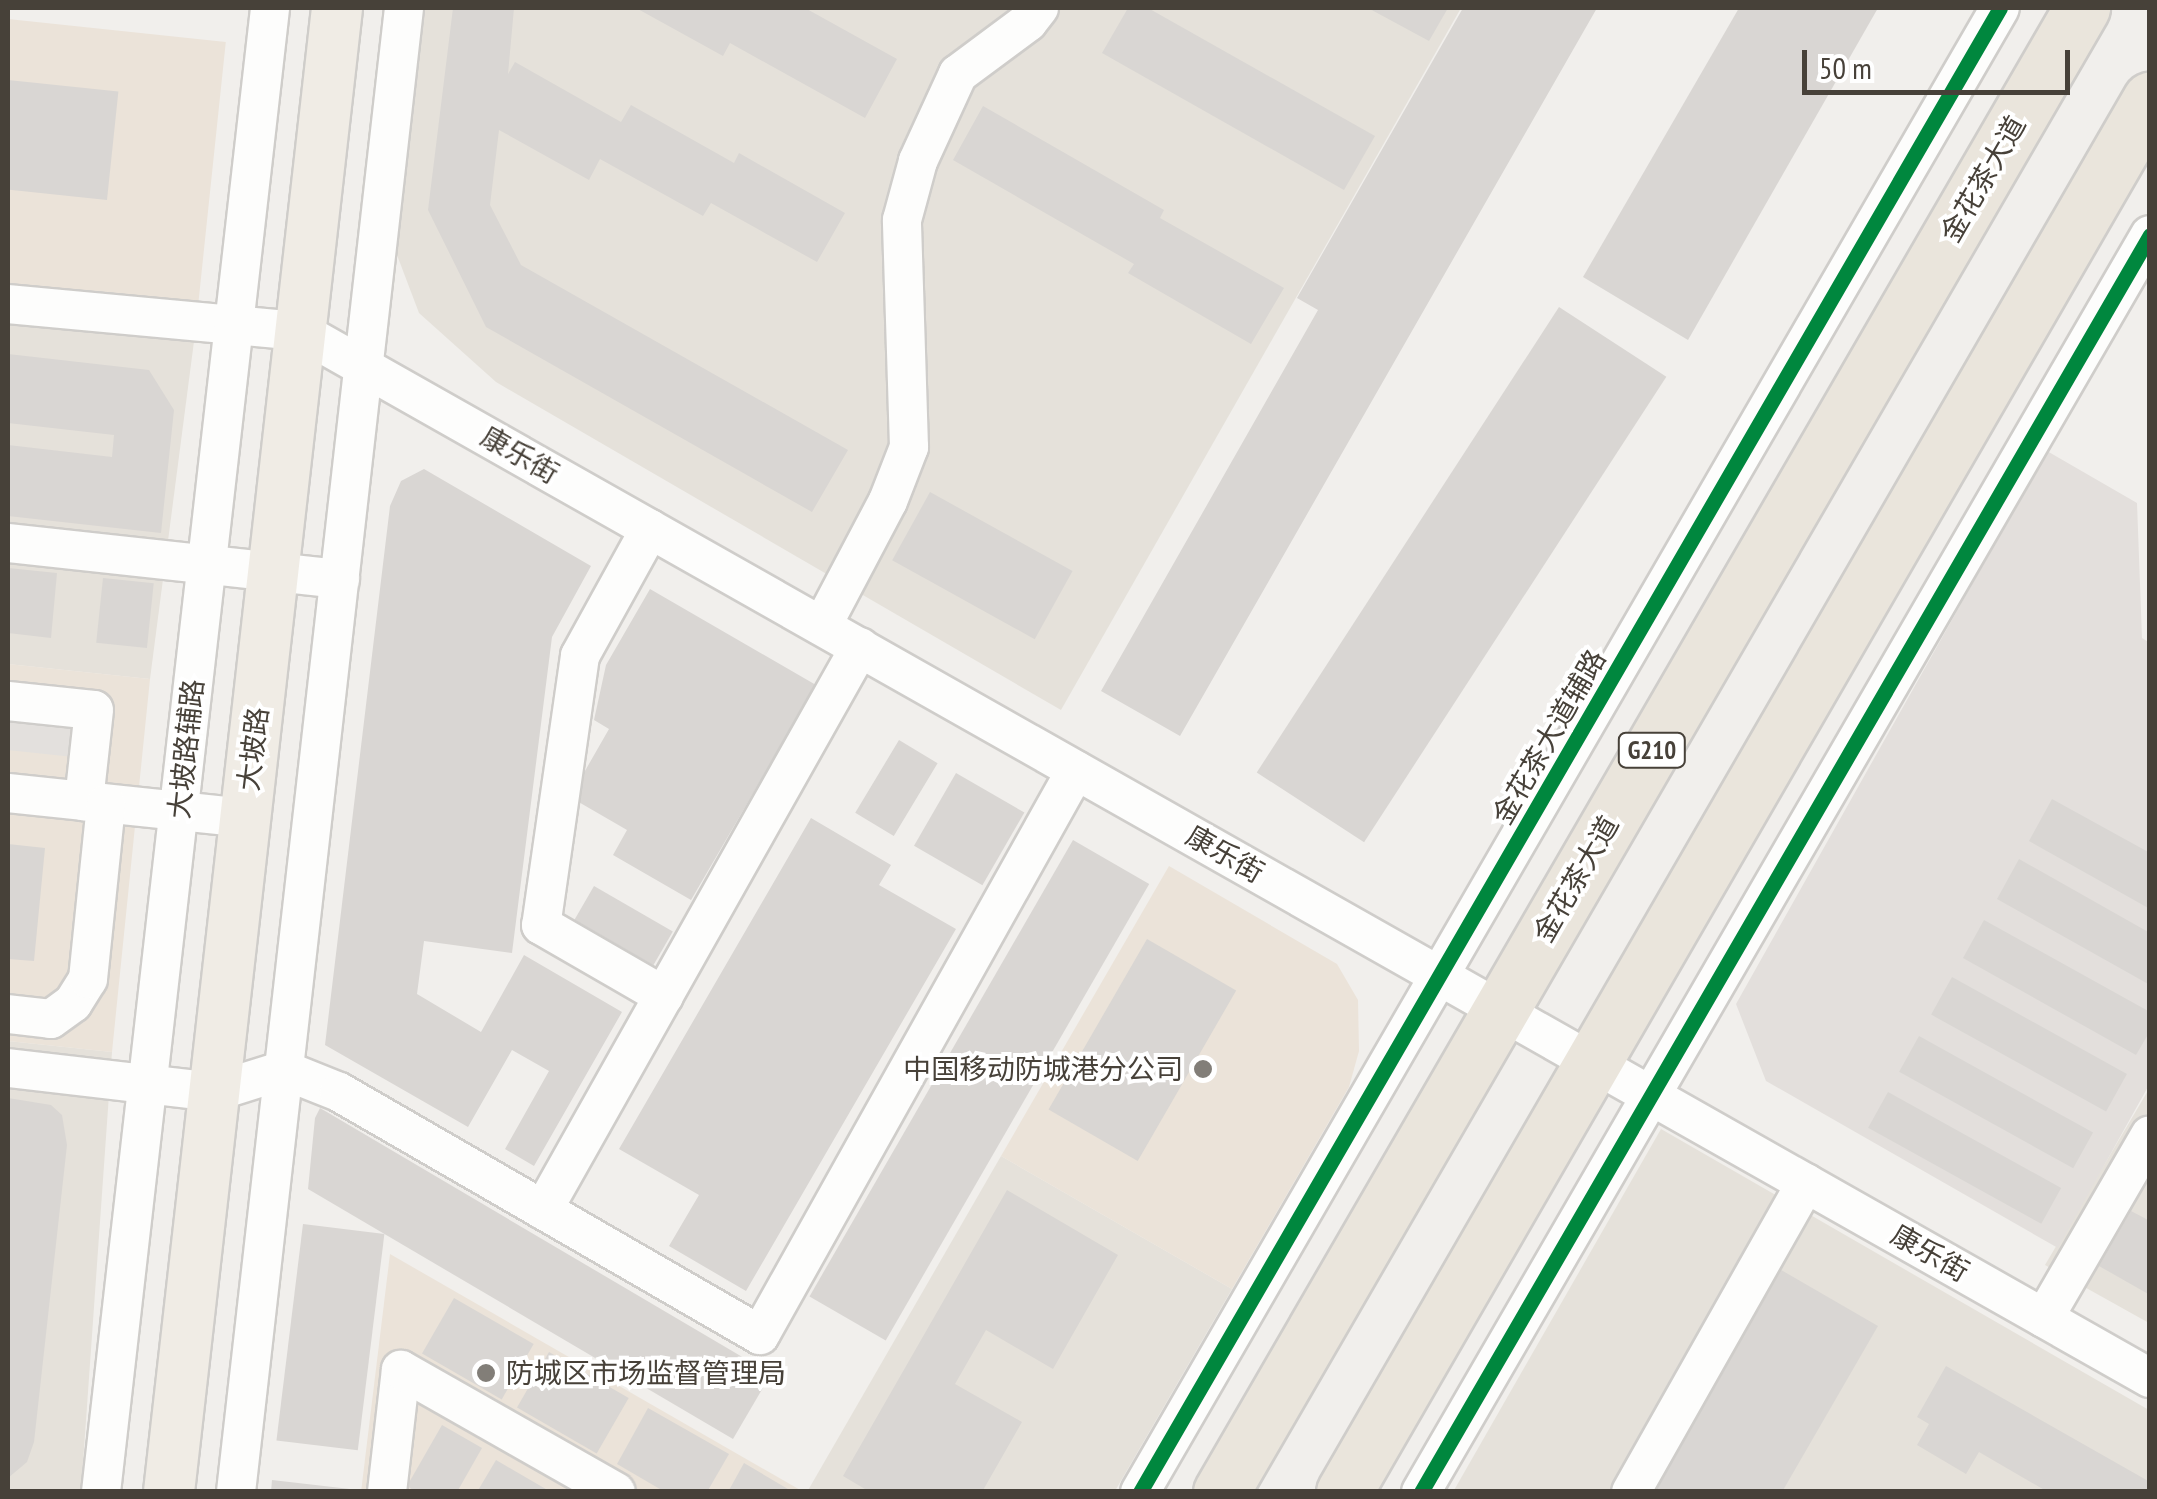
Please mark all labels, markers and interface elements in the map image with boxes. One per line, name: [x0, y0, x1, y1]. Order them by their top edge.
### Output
scale bar: [1807, 30, 2074, 92]
text: 50 m: [1819, 48, 1872, 87]
street label: 金花茶大道: [1933, 110, 2033, 248]
street label: 康乐街: [475, 419, 565, 491]
street label: 金花茶大道辅路: [1485, 644, 1613, 830]
street label: 大坡路辅路: [162, 678, 210, 820]
street label: 大坡路: [231, 705, 275, 793]
road number: G210: [1617, 730, 1687, 770]
street label: 金花茶大道: [1526, 810, 1626, 948]
street label: 康乐街: [1180, 818, 1270, 890]
place label: 中国移动防城港分公司: [903, 1052, 1183, 1086]
marker: 中国移动防城港分公司: [1192, 1058, 1214, 1080]
street label: 康乐街: [1885, 1217, 1975, 1289]
place label: 防城区市场监督管理局: [506, 1356, 786, 1390]
marker: 防城区市场监督管理局: [475, 1362, 497, 1384]

